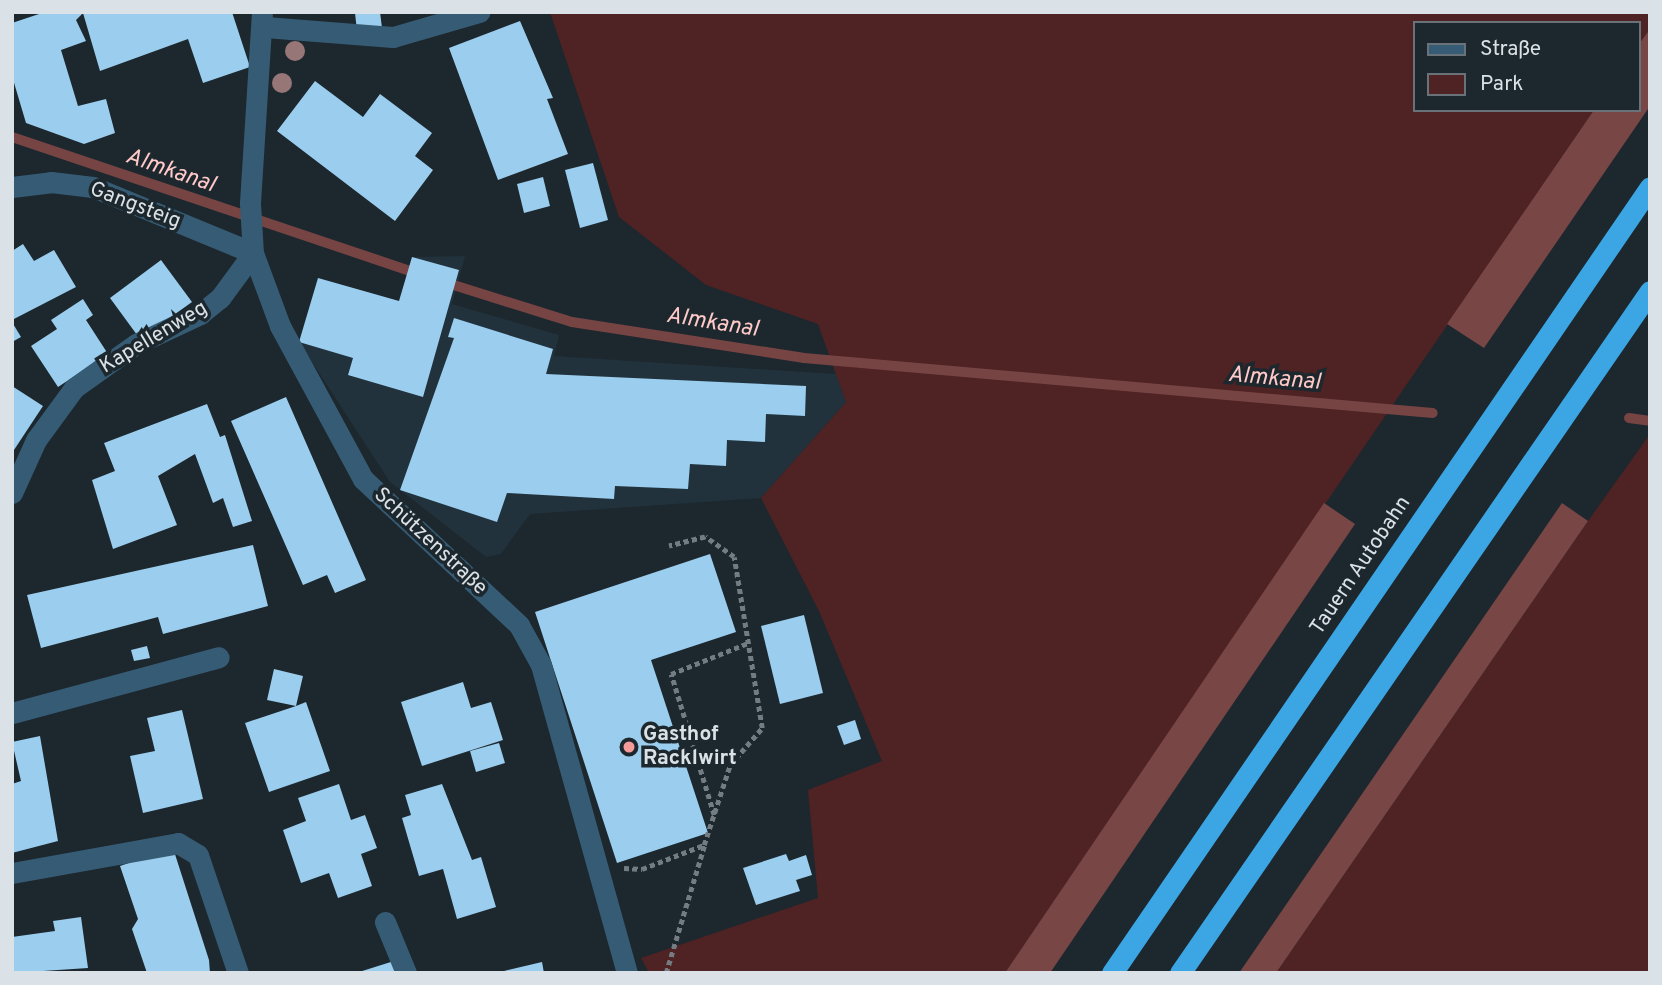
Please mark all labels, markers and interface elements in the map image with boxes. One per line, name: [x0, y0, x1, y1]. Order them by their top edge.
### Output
legend: [1414, 21, 1641, 112]
text: Straße: [1480, 36, 1541, 63]
text: Park: [1480, 71, 1523, 98]
water label: Almkanal: [122, 144, 218, 200]
street label: Gangsteig: [86, 177, 184, 235]
street label: Kapellenweg: [96, 296, 212, 380]
water label: Almkanal: [664, 303, 760, 345]
water label: Almkanal: [1227, 362, 1321, 398]
street label: Schützenstraße: [368, 483, 492, 601]
street label: Tauern Autobahn: [1305, 492, 1417, 640]
place label: Gasthof Racklwirt: [643, 722, 737, 772]
marker: Gasthof Racklwirt: [621, 739, 637, 755]

